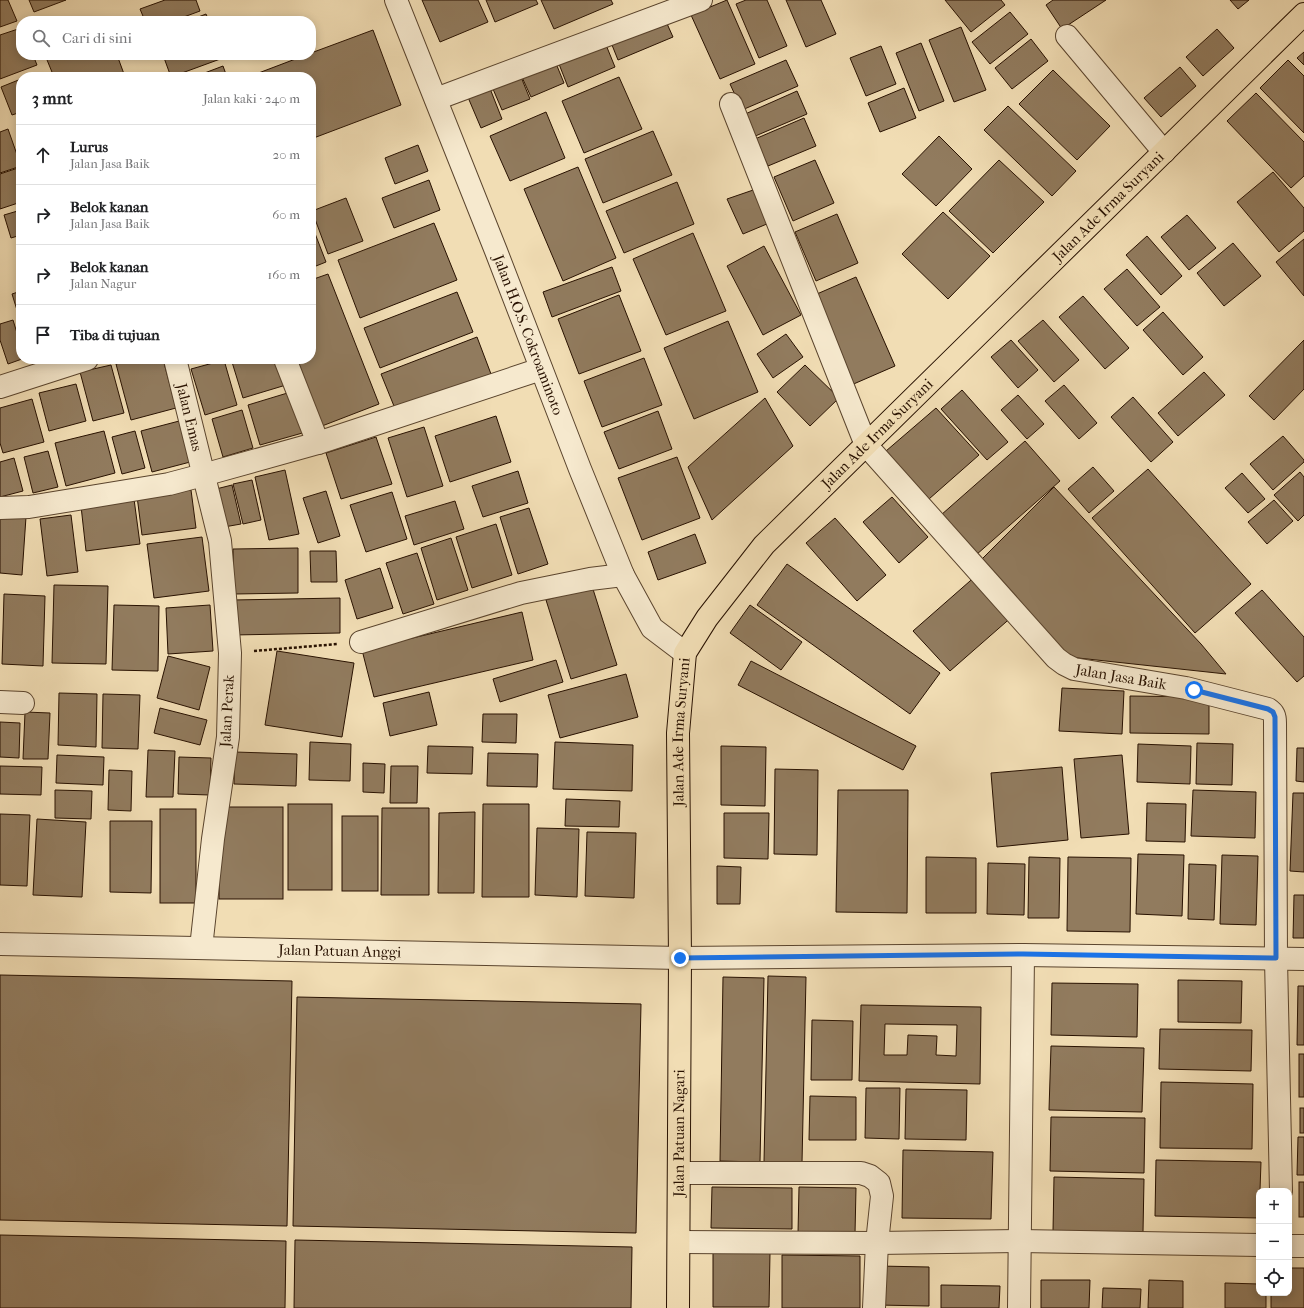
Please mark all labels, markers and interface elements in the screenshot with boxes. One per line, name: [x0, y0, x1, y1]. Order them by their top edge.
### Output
search box: [16, 16, 316, 60]
icon: search: [30, 27, 52, 49]
text: Cari di sini: [62, 29, 132, 47]
text: 3 mnt: [32, 88, 73, 108]
text: Jalan kaki · 240 m: [203, 91, 300, 106]
text: Lurus: [70, 138, 108, 156]
icon: ahead: [32, 144, 54, 166]
text: 20 m: [273, 147, 300, 162]
street label: Jalan Ade Irma Suryani: [1048, 147, 1168, 266]
text: Jalan Jasa Baik: [70, 156, 150, 171]
text: Belok kanan: [70, 198, 149, 216]
icon: right: [32, 204, 54, 226]
text: 60 m: [272, 207, 300, 222]
text: Jalan Jasa Baik: [70, 216, 150, 231]
street label: Jalan H.O.S. Cokroaminoto: [489, 251, 567, 418]
text: Belok kanan: [70, 258, 149, 276]
icon: right: [32, 264, 54, 286]
text: 160 m: [268, 267, 300, 282]
text: Jalan Nagur: [70, 276, 136, 291]
icon: arrive: [32, 324, 54, 346]
text: Tiba di tujuan: [70, 326, 160, 344]
street label: Jalan Ade Irma Suryani: [817, 375, 937, 493]
street label: Jalan Emas: [172, 380, 207, 454]
street label: Jalan Ade Irma Suryani: [669, 656, 694, 808]
street label: Jalan Jasa Baik: [1073, 660, 1168, 694]
street label: Jalan Perak: [216, 674, 238, 749]
route start: [1185, 681, 1203, 699]
street label: Jalan Patuan Anggi: [277, 941, 402, 961]
route end: [671, 949, 689, 967]
street label: Jalan Patuan Nagari: [670, 1069, 688, 1198]
map controls: [1256, 1188, 1292, 1296]
button: +: [1256, 1188, 1292, 1224]
button: −: [1256, 1224, 1292, 1260]
button: locate: [1256, 1260, 1292, 1296]

